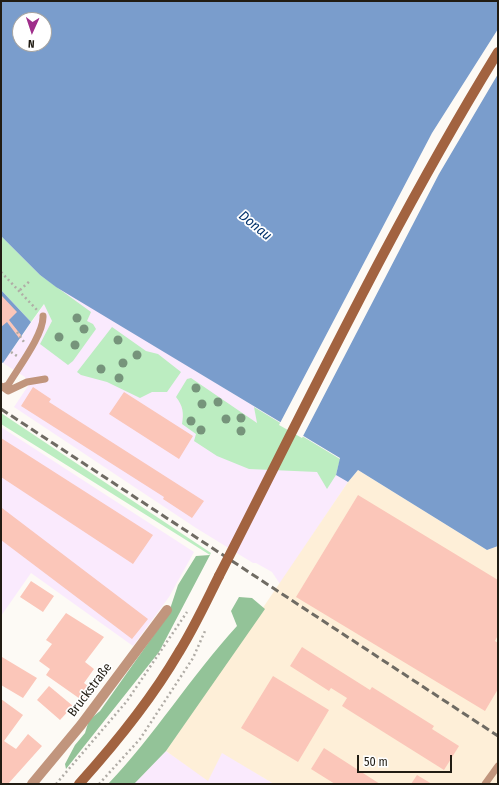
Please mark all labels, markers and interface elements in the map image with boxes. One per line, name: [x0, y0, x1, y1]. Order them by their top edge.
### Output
north arrow: [12, 12, 52, 52]
text: N: [28, 37, 35, 50]
water label: Donau: [235, 208, 275, 244]
street label: Bruckstraße: [65, 660, 115, 720]
scale bar: [359, 747, 454, 773]
text: 50 m: [364, 755, 388, 769]

